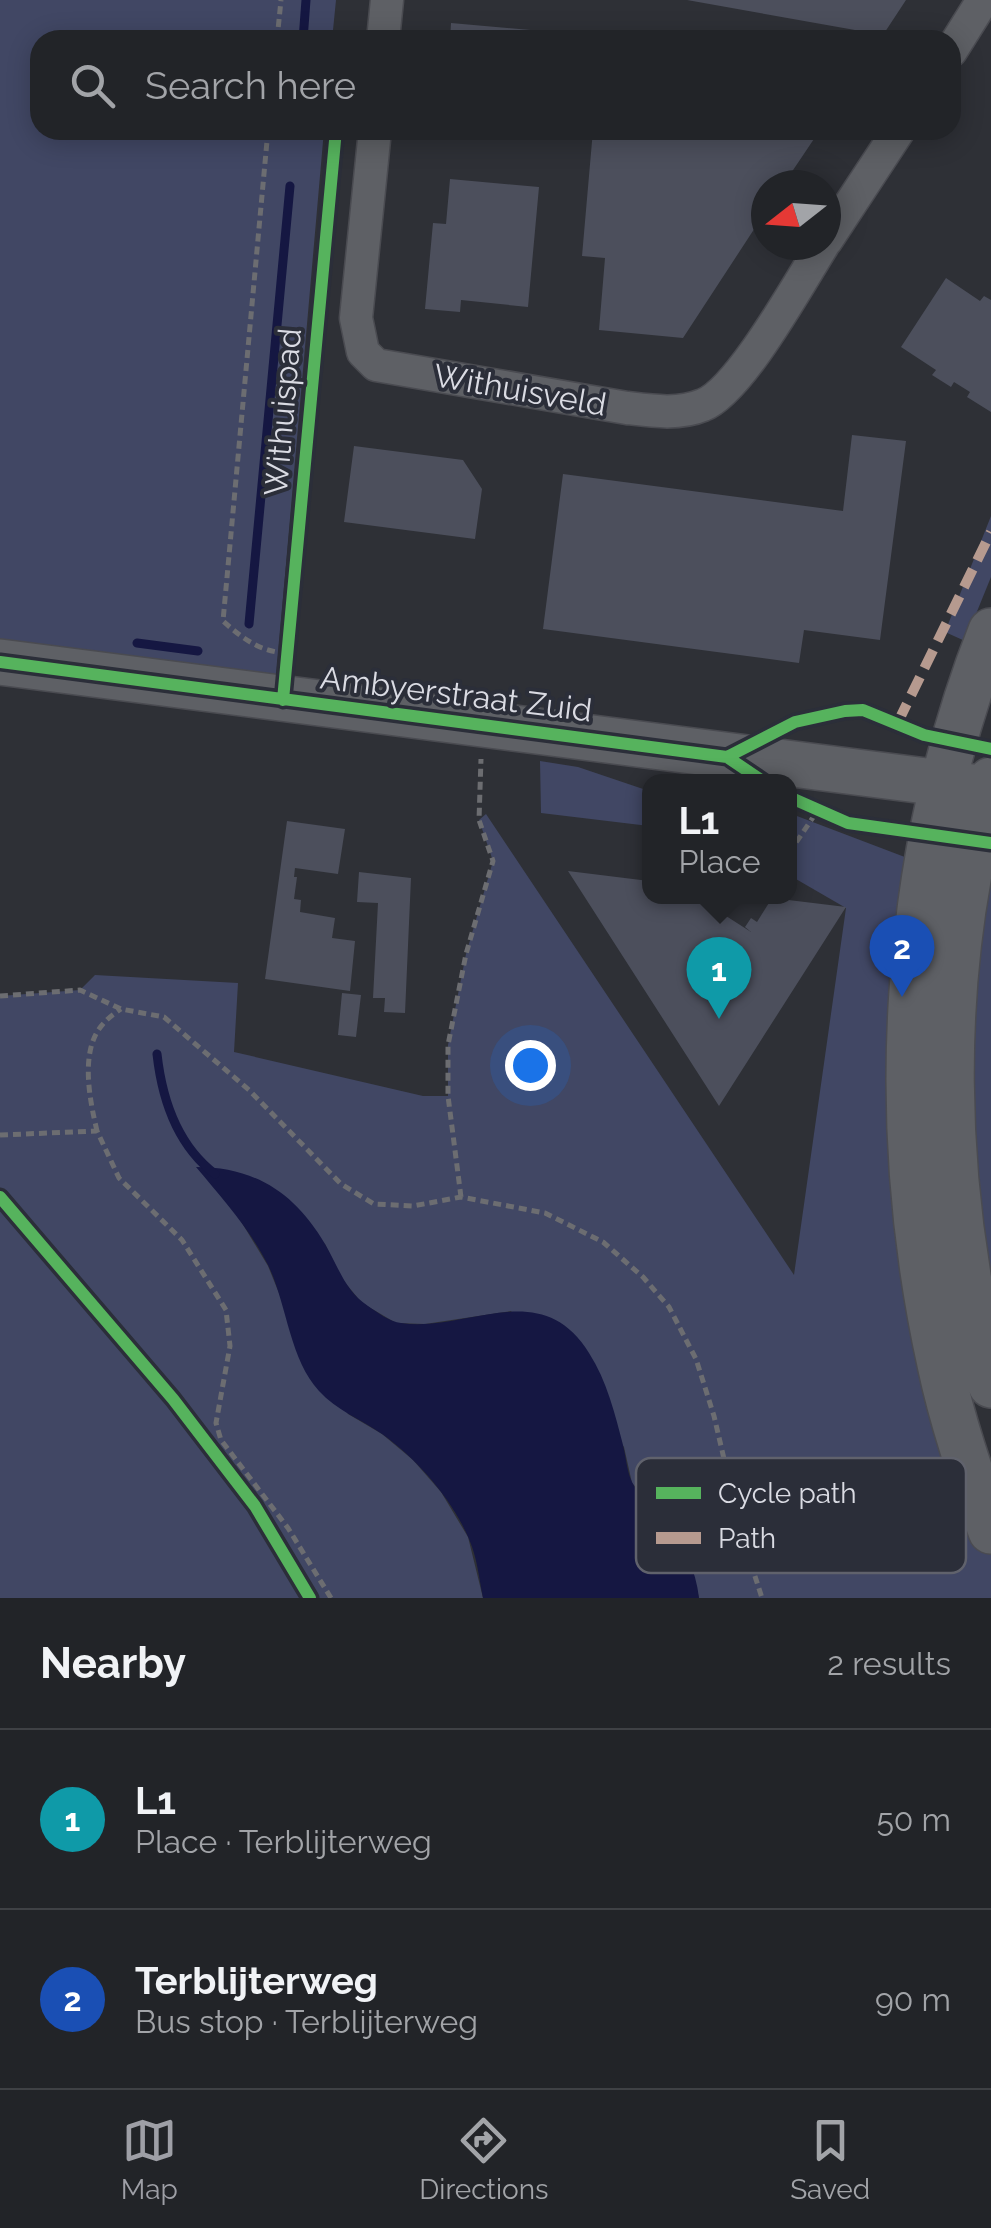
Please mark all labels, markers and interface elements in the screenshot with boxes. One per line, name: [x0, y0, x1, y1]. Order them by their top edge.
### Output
search box: [30, 30, 961, 140]
icon: search: [65, 58, 120, 113]
text: Search here: [145, 63, 356, 108]
north arrow: [751, 170, 841, 260]
street label: Withuispad: [257, 326, 308, 497]
street label: Withuisveld: [431, 356, 609, 423]
street label: Ambyerstraat Zuid: [318, 658, 594, 729]
popup: [642, 774, 797, 904]
text: L1: [678, 798, 719, 843]
text: Place: [678, 843, 761, 880]
pin: 2: [870, 914, 934, 997]
pin: 1: [686, 936, 752, 1019]
your location: [505, 1040, 556, 1091]
legend: [636, 1458, 966, 1573]
text: Cycle path: [718, 1477, 857, 1510]
text: Path: [718, 1522, 776, 1555]
text: Nearby: [40, 1639, 186, 1688]
text: 2 results: [827, 1645, 951, 1682]
text: L1: [135, 1778, 176, 1823]
text: 1: [65, 1801, 80, 1838]
text: 50 m: [876, 1801, 951, 1838]
text: Place · Terblijterweg: [135, 1823, 432, 1860]
text: Terblijterweg: [135, 1958, 378, 2003]
text: 2: [63, 1981, 82, 2018]
text: 90 m: [875, 1981, 951, 2018]
text: Bus stop · Terblijterweg: [135, 2003, 478, 2040]
tab: Map: [121, 2113, 178, 2206]
tab: Directions: [419, 2113, 549, 2206]
tab: Saved: [790, 2113, 870, 2206]

